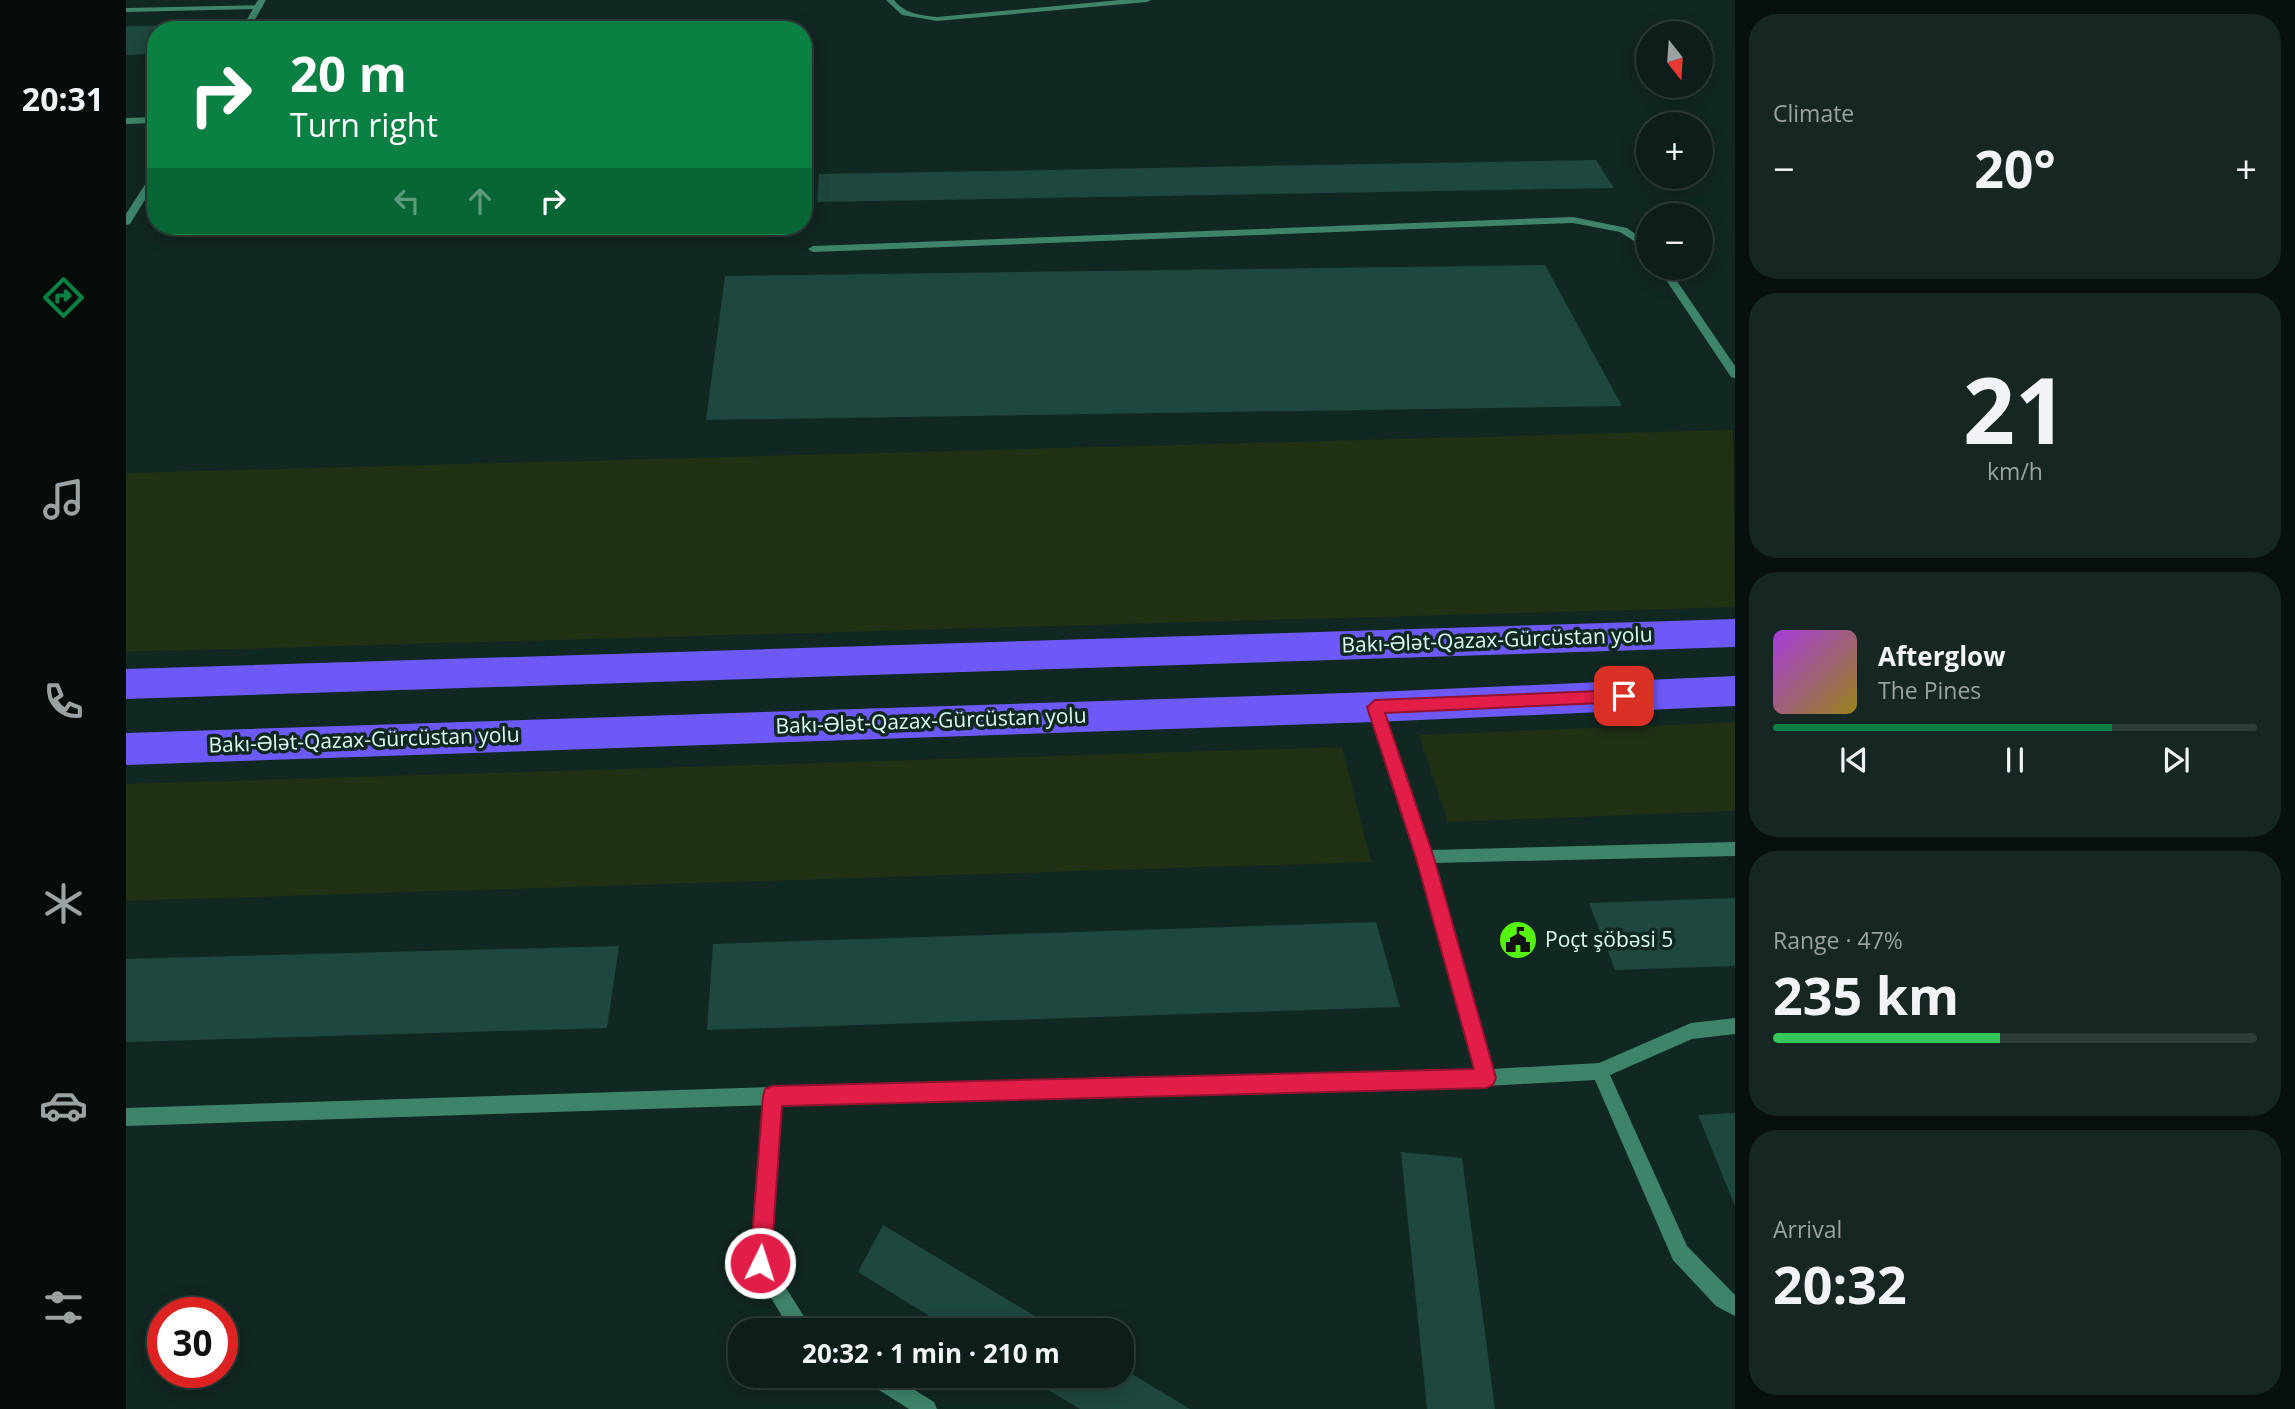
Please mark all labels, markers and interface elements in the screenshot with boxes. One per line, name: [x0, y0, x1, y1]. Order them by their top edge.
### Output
north arrow: [1636, 21, 1713, 98]
map controls: [1636, 21, 1713, 280]
text: 20 m: [290, 40, 407, 106]
icon: right: [175, 49, 266, 140]
text: 20:31: [22, 77, 104, 120]
text: Climate: [1773, 97, 1854, 129]
text: Turn right: [290, 103, 438, 146]
button: +: [1636, 112, 1713, 189]
text: 20°: [1974, 132, 2056, 203]
text: −: [1773, 142, 1795, 194]
text: +: [2235, 142, 2257, 194]
icon: left: [388, 182, 426, 220]
icon: ahead: [461, 182, 499, 220]
icon: right: [534, 182, 572, 220]
button: −: [1636, 203, 1713, 280]
icon: directions: [39, 273, 88, 322]
text: 21: [1963, 347, 2067, 471]
text: km/h: [1987, 455, 2043, 487]
icon: music: [39, 475, 88, 524]
street label: Bakı-Ələt-Qazax-Gürcüstan yolu: [1341, 620, 1653, 658]
text: Afterglow: [1878, 638, 2005, 674]
pin: [1594, 666, 1654, 726]
text: The Pines: [1878, 674, 1981, 706]
icon: phone: [39, 677, 88, 726]
icon: arrive: [1605, 677, 1643, 715]
street label: Bakı-Ələt-Qazax-Gürcüstan yolu: [775, 701, 1087, 739]
street label: Bakı-Ələt-Qazax-Gürcüstan yolu: [208, 720, 520, 758]
icon: previous: [1835, 741, 1873, 779]
icon: pause: [1996, 741, 2034, 779]
icon: next: [2157, 741, 2195, 779]
icon: climate: [39, 879, 88, 928]
public building icon: Poçt şöbəsi 5: [1497, 919, 1539, 961]
text: Range · 47%: [1773, 924, 1903, 956]
place label: Poçt şöbəsi 5: [1545, 925, 1673, 953]
text: 235 km: [1773, 959, 1959, 1030]
icon: car: [39, 1081, 88, 1130]
text: Arrival: [1773, 1213, 1842, 1245]
position arrow: [723, 1226, 797, 1300]
text: 20:32: [1773, 1248, 1907, 1319]
icon: filters: [39, 1283, 88, 1332]
speed limit sign: 30: [147, 1297, 238, 1388]
text: 20:32 · 1 min · 210 m: [802, 1335, 1060, 1371]

